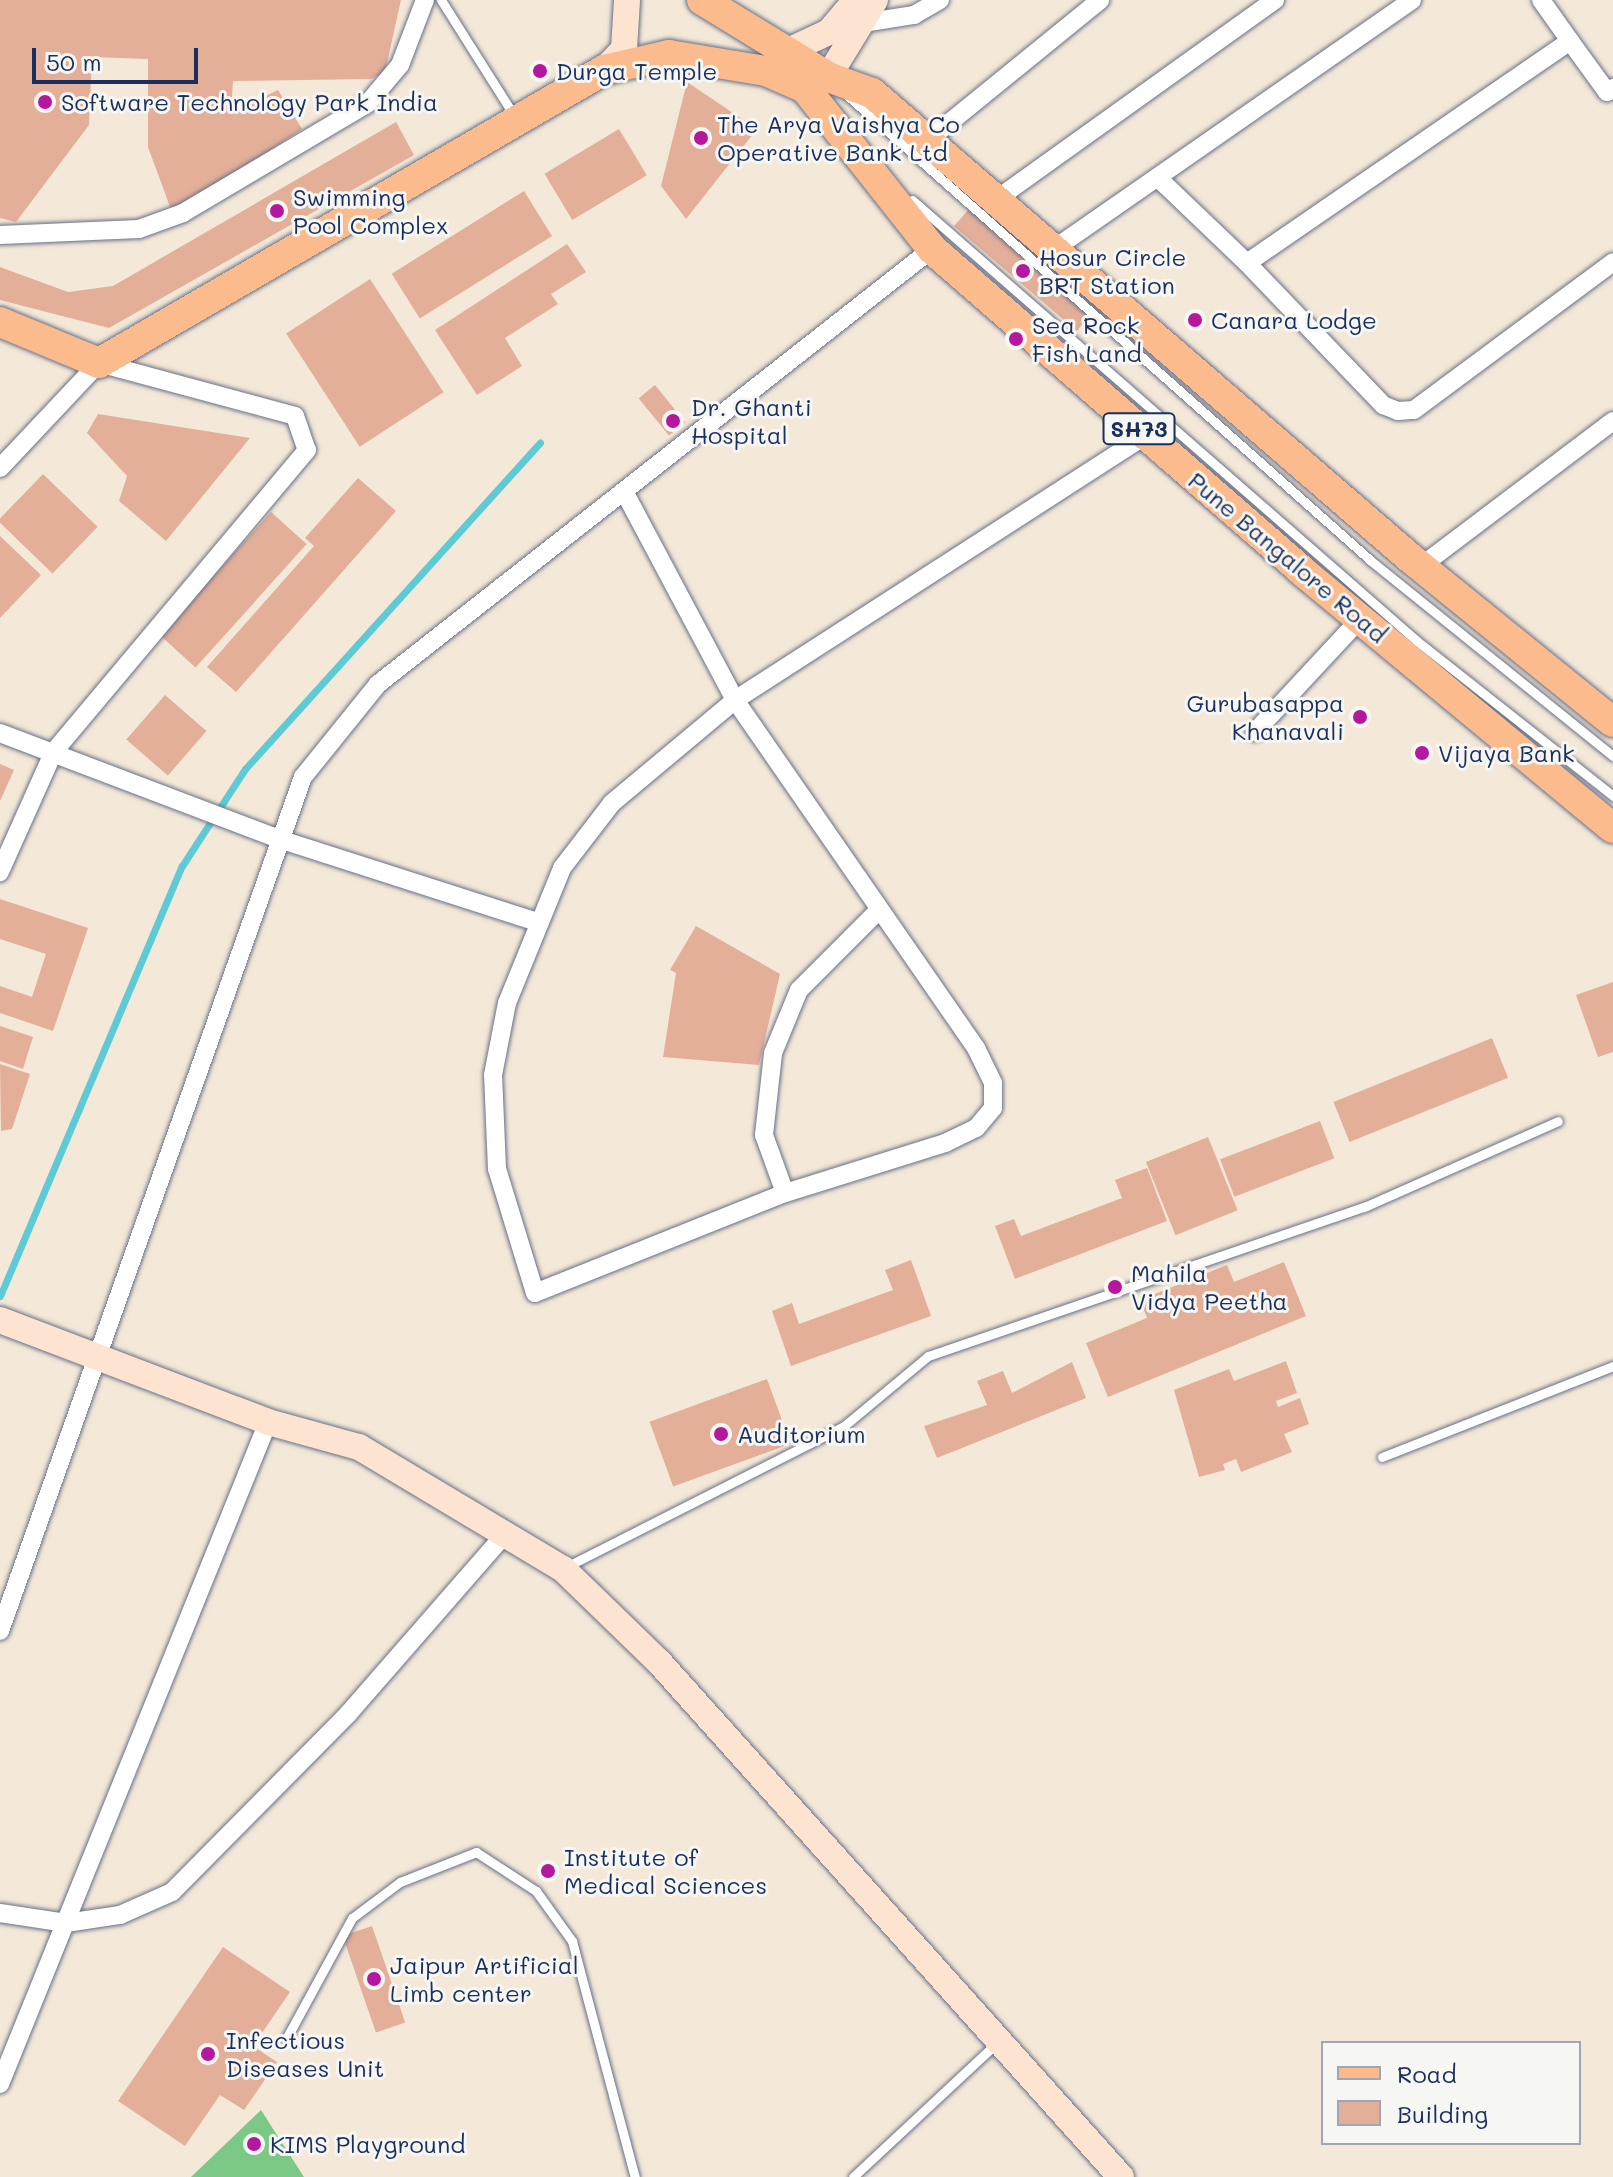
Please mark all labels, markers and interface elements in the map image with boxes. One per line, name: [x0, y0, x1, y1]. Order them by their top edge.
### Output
scale bar: [36, 32, 202, 82]
text: 50 m: [46, 46, 102, 77]
place label: Durga Temple: [556, 57, 717, 85]
marker: Durga Temple: [531, 62, 549, 80]
place label: Software Technology Park India: [61, 88, 438, 116]
marker: Software Technology Park India: [36, 93, 54, 111]
place label: The Arya Vaishya Co Operative Bank Ltd: [717, 110, 960, 166]
marker: The Arya Vaishya Co Operative Bank Ltd: [692, 129, 710, 147]
place label: Swimming Pool Complex: [293, 183, 448, 239]
marker: Swimming Pool Complex: [268, 202, 286, 220]
place label: Hosur Circle BRT Station: [1039, 243, 1186, 299]
marker: Hosur Circle BRT Station: [1014, 262, 1032, 280]
place label: Canara Lodge: [1211, 306, 1377, 334]
place label: Sea Rock Fish Land: [1032, 311, 1142, 367]
marker: Canara Lodge: [1186, 311, 1204, 329]
marker: Sea Rock Fish Land: [1007, 330, 1025, 348]
place label: Dr. Ghanti Hospital: [691, 393, 812, 449]
marker: Dr. Ghanti Hospital: [662, 410, 684, 432]
road number: SH73: [1101, 411, 1177, 447]
street label: Pune Bangalore Road: [1183, 466, 1393, 648]
place label: Gurubasappa Khanavali: [1186, 689, 1344, 745]
marker: Gurubasappa Khanavali: [1351, 708, 1369, 726]
place label: Vijaya Bank: [1438, 739, 1575, 767]
marker: Vijaya Bank: [1413, 744, 1431, 762]
place label: Mahila Vidya Peetha: [1131, 1259, 1288, 1315]
marker: Mahila Vidya Peetha: [1106, 1278, 1124, 1296]
place label: Auditorium: [737, 1420, 866, 1448]
marker: Auditorium: [712, 1425, 730, 1443]
place label: Institute of Medical Sciences: [564, 1843, 767, 1899]
marker: Institute of Medical Sciences: [539, 1862, 557, 1880]
place label: Jaipur Artificial Limb center: [390, 1951, 579, 2007]
marker: Jaipur Artificial Limb center: [365, 1970, 383, 1988]
place label: Infectious Diseases Unit: [226, 2026, 384, 2082]
legend: [1321, 2041, 1581, 2145]
marker: Infectious Diseases Unit: [197, 2043, 219, 2065]
text: Road: [1397, 2058, 1457, 2089]
text: Building: [1397, 2098, 1488, 2129]
place label: KIMS Playground: [270, 2130, 465, 2158]
marker: KIMS Playground: [245, 2135, 263, 2153]

